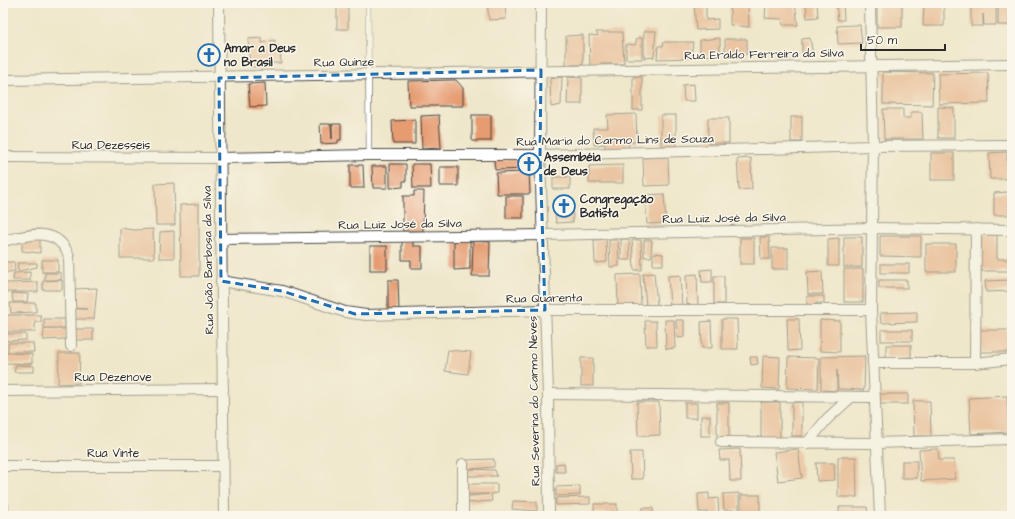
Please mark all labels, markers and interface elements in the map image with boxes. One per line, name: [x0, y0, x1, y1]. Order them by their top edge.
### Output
scale bar: [861, 26, 945, 52]
text: 50 m: [867, 32, 898, 49]
place label: Amar a Deus no Brasil: [224, 40, 296, 71]
church icon: Amar a Deus no Brasil: [196, 42, 222, 68]
street label: Rua Eraldo Ferreira da Silva: [684, 45, 844, 64]
street label: Rua Quinze: [314, 53, 375, 72]
street label: Rua Maria do Carmo Lins de Souza: [516, 130, 714, 151]
street label: Rua Dezesseis: [72, 137, 150, 154]
place label: Assembéia de Deus: [543, 149, 602, 180]
church icon: Assembéia de Deus: [516, 151, 542, 177]
street label: Rua João Barbosa da Silva: [199, 185, 218, 335]
place label: Congregação Batista: [580, 191, 654, 222]
church icon: Congregação Batista: [551, 193, 577, 219]
street label: Rua Luiz José da Silva: [662, 209, 786, 228]
street label: Rua Luiz José da Silva: [338, 215, 462, 234]
street label: Rua Quarenta: [506, 289, 582, 308]
street label: Rua Severina do Carmo Neves: [525, 316, 544, 486]
street label: Rua Dezenove: [74, 369, 152, 386]
street label: Rua Vinte: [87, 445, 140, 462]

